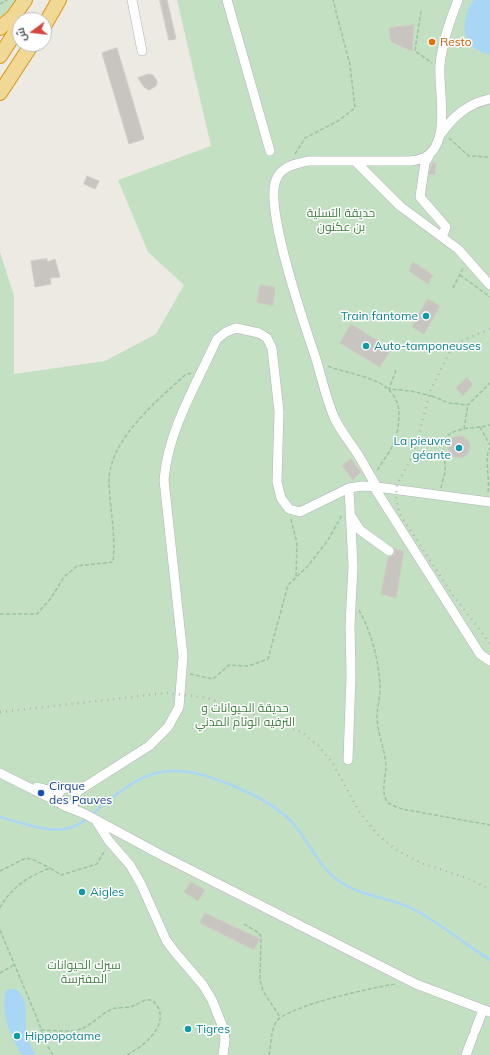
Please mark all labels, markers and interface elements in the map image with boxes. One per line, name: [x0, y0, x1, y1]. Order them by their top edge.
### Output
north arrow: [12, 12, 52, 52]
text: ش: [13, 26, 30, 43]
place label: Resto: [440, 35, 472, 49]
marker: Resto: [427, 37, 437, 47]
park label: حديقة التسلية بن عكنون: [307, 206, 375, 234]
place label: Train fantome: [341, 309, 418, 323]
marker: Train fantome: [421, 311, 431, 321]
place label: Auto-tamponeuses: [374, 339, 481, 353]
marker: Auto-tamponeuses: [361, 341, 371, 351]
place label: La pieuvre géante: [393, 434, 451, 462]
marker: La pieuvre géante: [454, 443, 464, 453]
park label: حديقة الحيوانات و الترفيه الوئام المدني: [195, 701, 295, 729]
place label: Cirque des Pauves: [49, 779, 112, 807]
marker: Cirque des Pauves: [36, 788, 46, 798]
place label: Aigles: [90, 885, 124, 899]
marker: Aigles: [77, 887, 87, 897]
park label: سيرك الحيوانات المفترسة: [47, 958, 121, 986]
place label: Tigres: [196, 1022, 230, 1036]
marker: Tigres: [183, 1024, 193, 1034]
place label: Hippopotame: [25, 1029, 101, 1043]
marker: Hippopotame: [12, 1031, 22, 1041]

